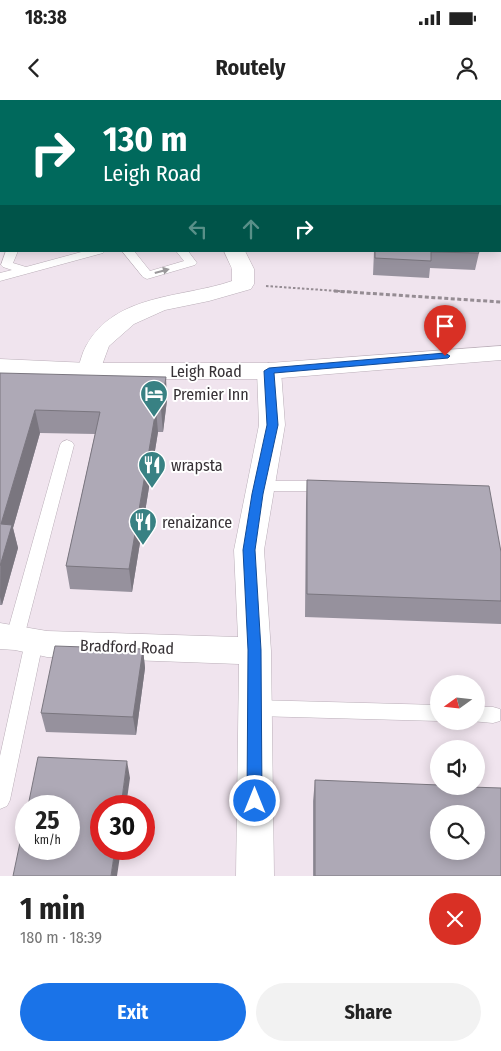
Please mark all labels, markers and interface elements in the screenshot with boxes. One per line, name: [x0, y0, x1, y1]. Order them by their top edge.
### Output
text: 18:38: [25, 6, 67, 29]
icon: back: [20, 54, 48, 82]
text: Routely: [216, 54, 285, 81]
icon: person: [453, 54, 481, 82]
text: 130 m: [103, 118, 187, 160]
icon: right: [20, 120, 85, 185]
text: Leigh Road: [103, 160, 201, 187]
icon: left: [184, 215, 212, 243]
icon: ahead: [237, 215, 265, 243]
icon: right: [290, 215, 318, 243]
one-way arrow: [154, 267, 169, 275]
pin: [424, 305, 466, 356]
icon: arrive: [431, 312, 459, 340]
street label: Leigh Road: [170, 362, 242, 381]
hotel icon: Premier Inn: [139, 379, 169, 418]
place label: Premier Inn: [173, 385, 249, 404]
restaurant icon: wrapsta: [137, 450, 167, 489]
place label: wrapsta: [171, 456, 223, 475]
restaurant icon: renaizance: [128, 507, 158, 546]
place label: renaizance: [162, 513, 232, 532]
street label: Bradford Road: [80, 636, 174, 658]
north arrow: [430, 675, 485, 730]
map controls: [430, 675, 485, 860]
button: sound: [430, 740, 485, 795]
position arrow: [228, 774, 280, 826]
speed limit sign: 30: [90, 795, 155, 860]
button: search: [430, 805, 485, 860]
text: 25: [36, 806, 59, 836]
text: km/h: [34, 833, 61, 847]
text: 1 min: [20, 891, 85, 927]
button: close: [429, 893, 481, 945]
text: 180 m · 18:39: [20, 928, 102, 947]
button: Exit: [20, 983, 246, 1041]
button: Share: [256, 983, 481, 1041]

